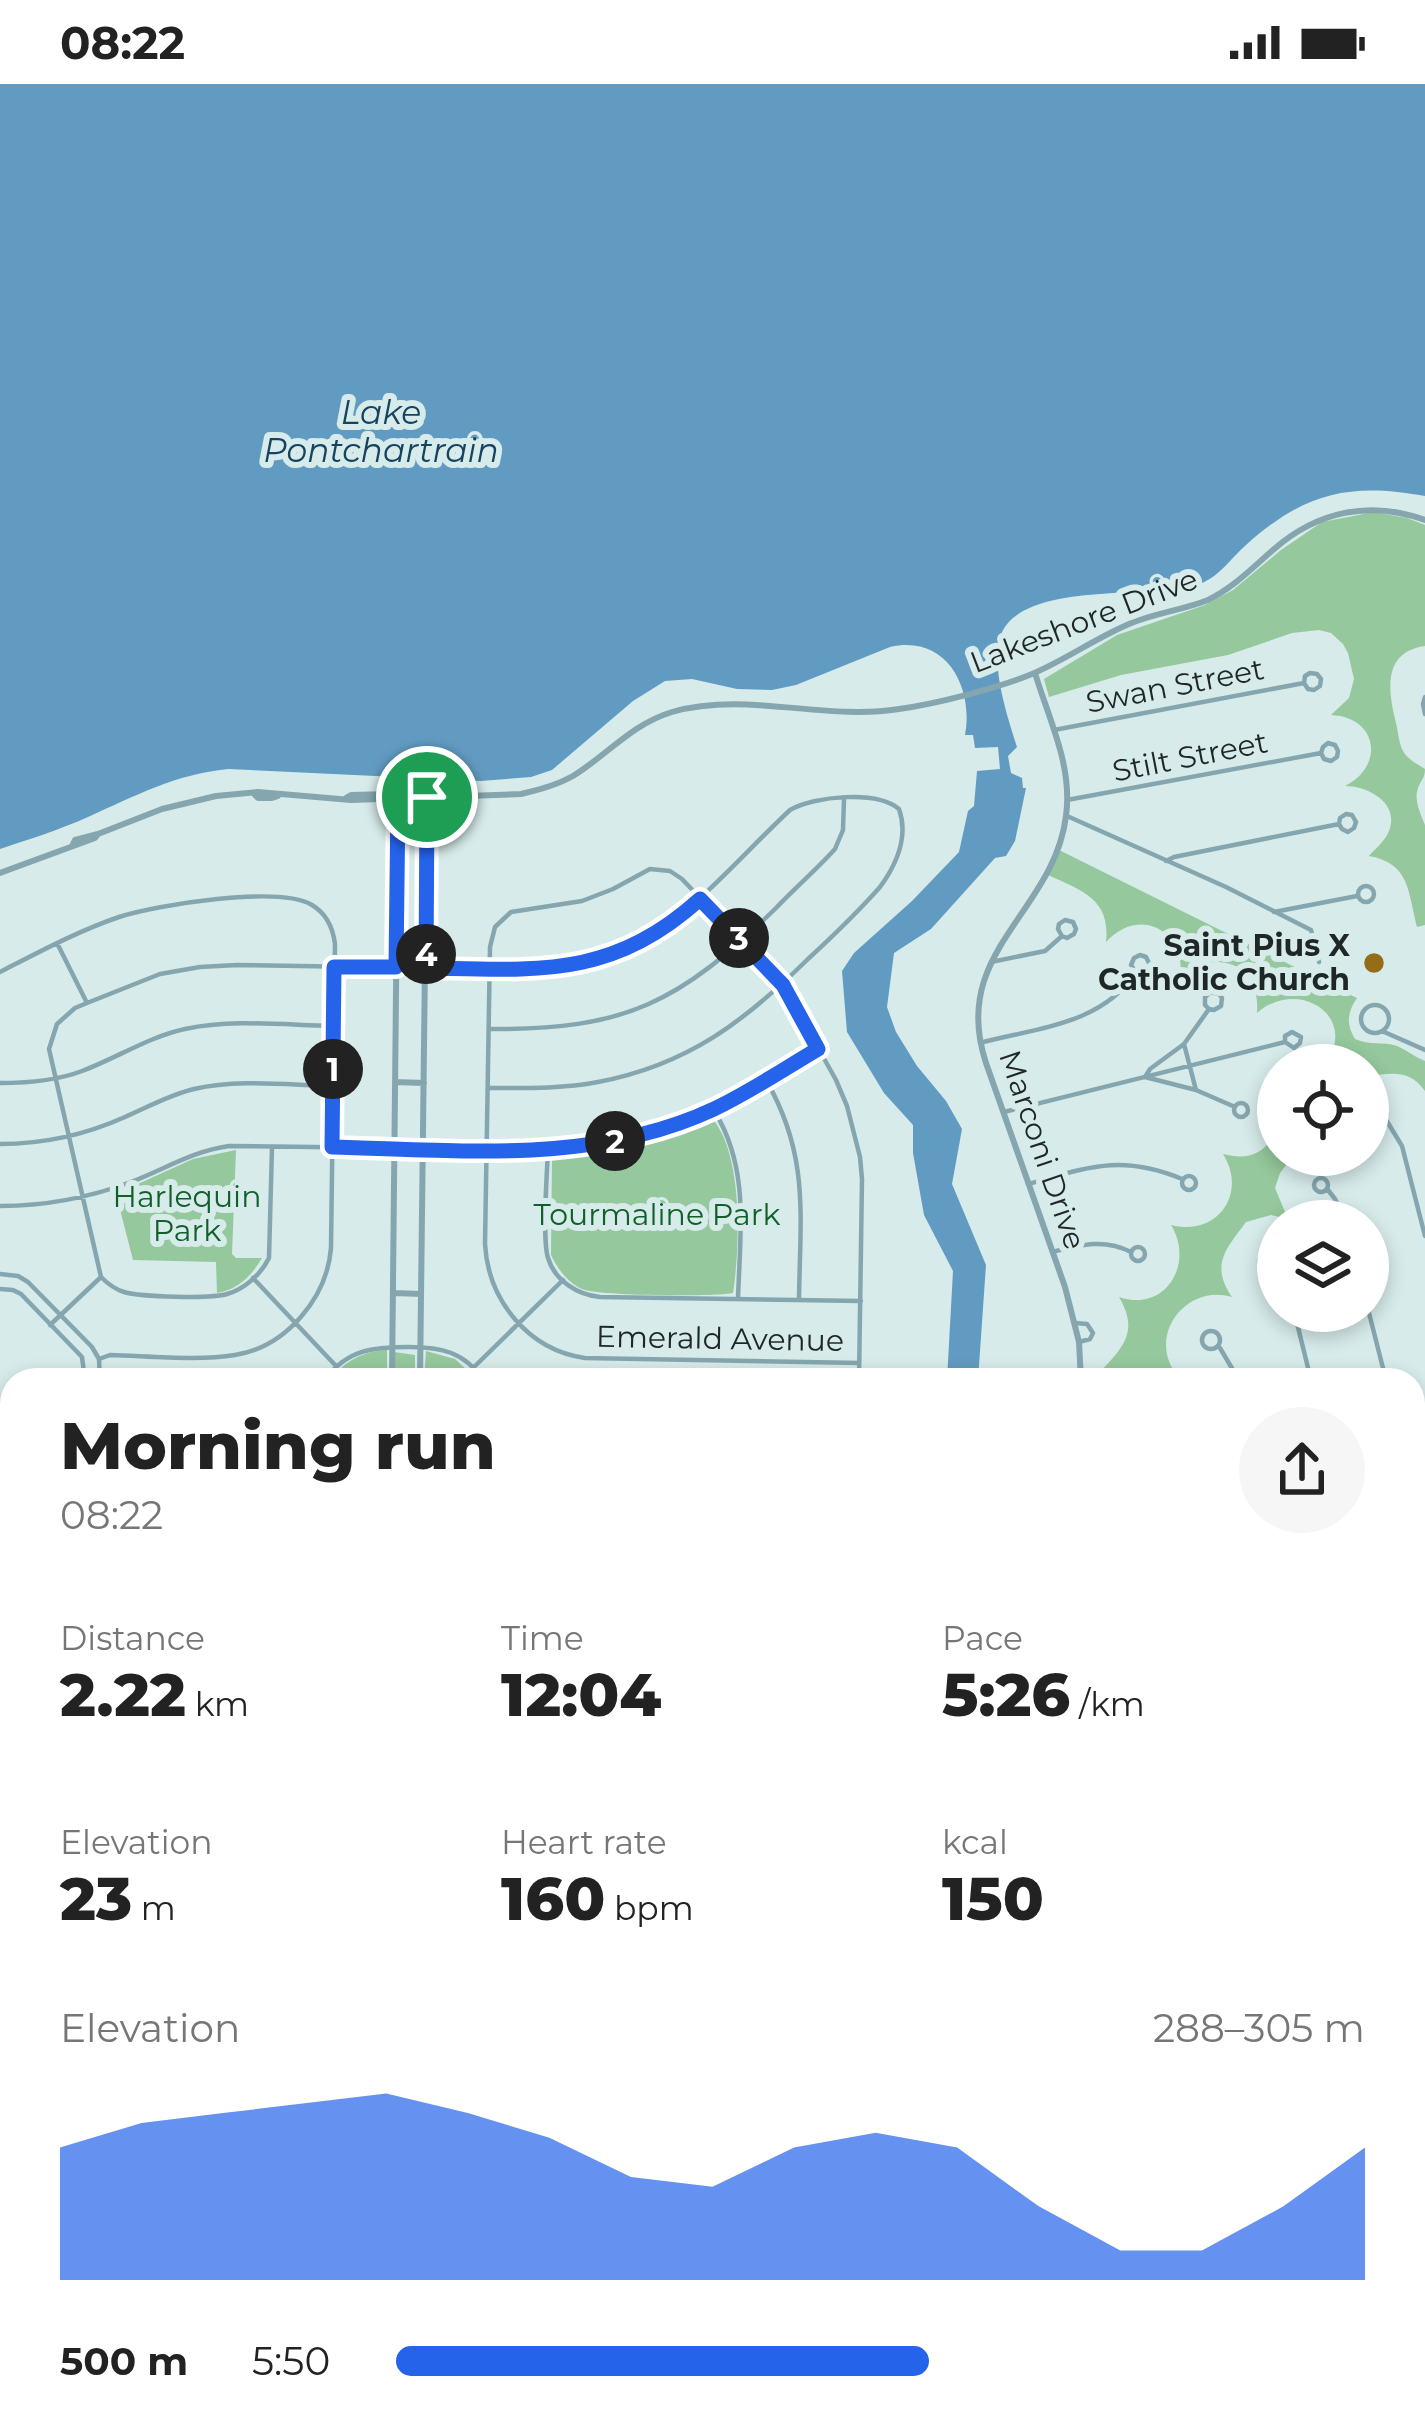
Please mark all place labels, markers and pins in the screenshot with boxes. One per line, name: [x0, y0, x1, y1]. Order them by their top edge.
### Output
pin: [376, 746, 478, 848]
pin: 3: [709, 908, 769, 968]
pin: 4: [396, 924, 456, 984]
place label: Saint Pius X Catholic Church: [1098, 927, 1351, 998]
marker: Saint Pius X Catholic Church: [1361, 950, 1387, 976]
pin: 1: [303, 1039, 363, 1099]
pin: 2: [585, 1111, 645, 1171]

